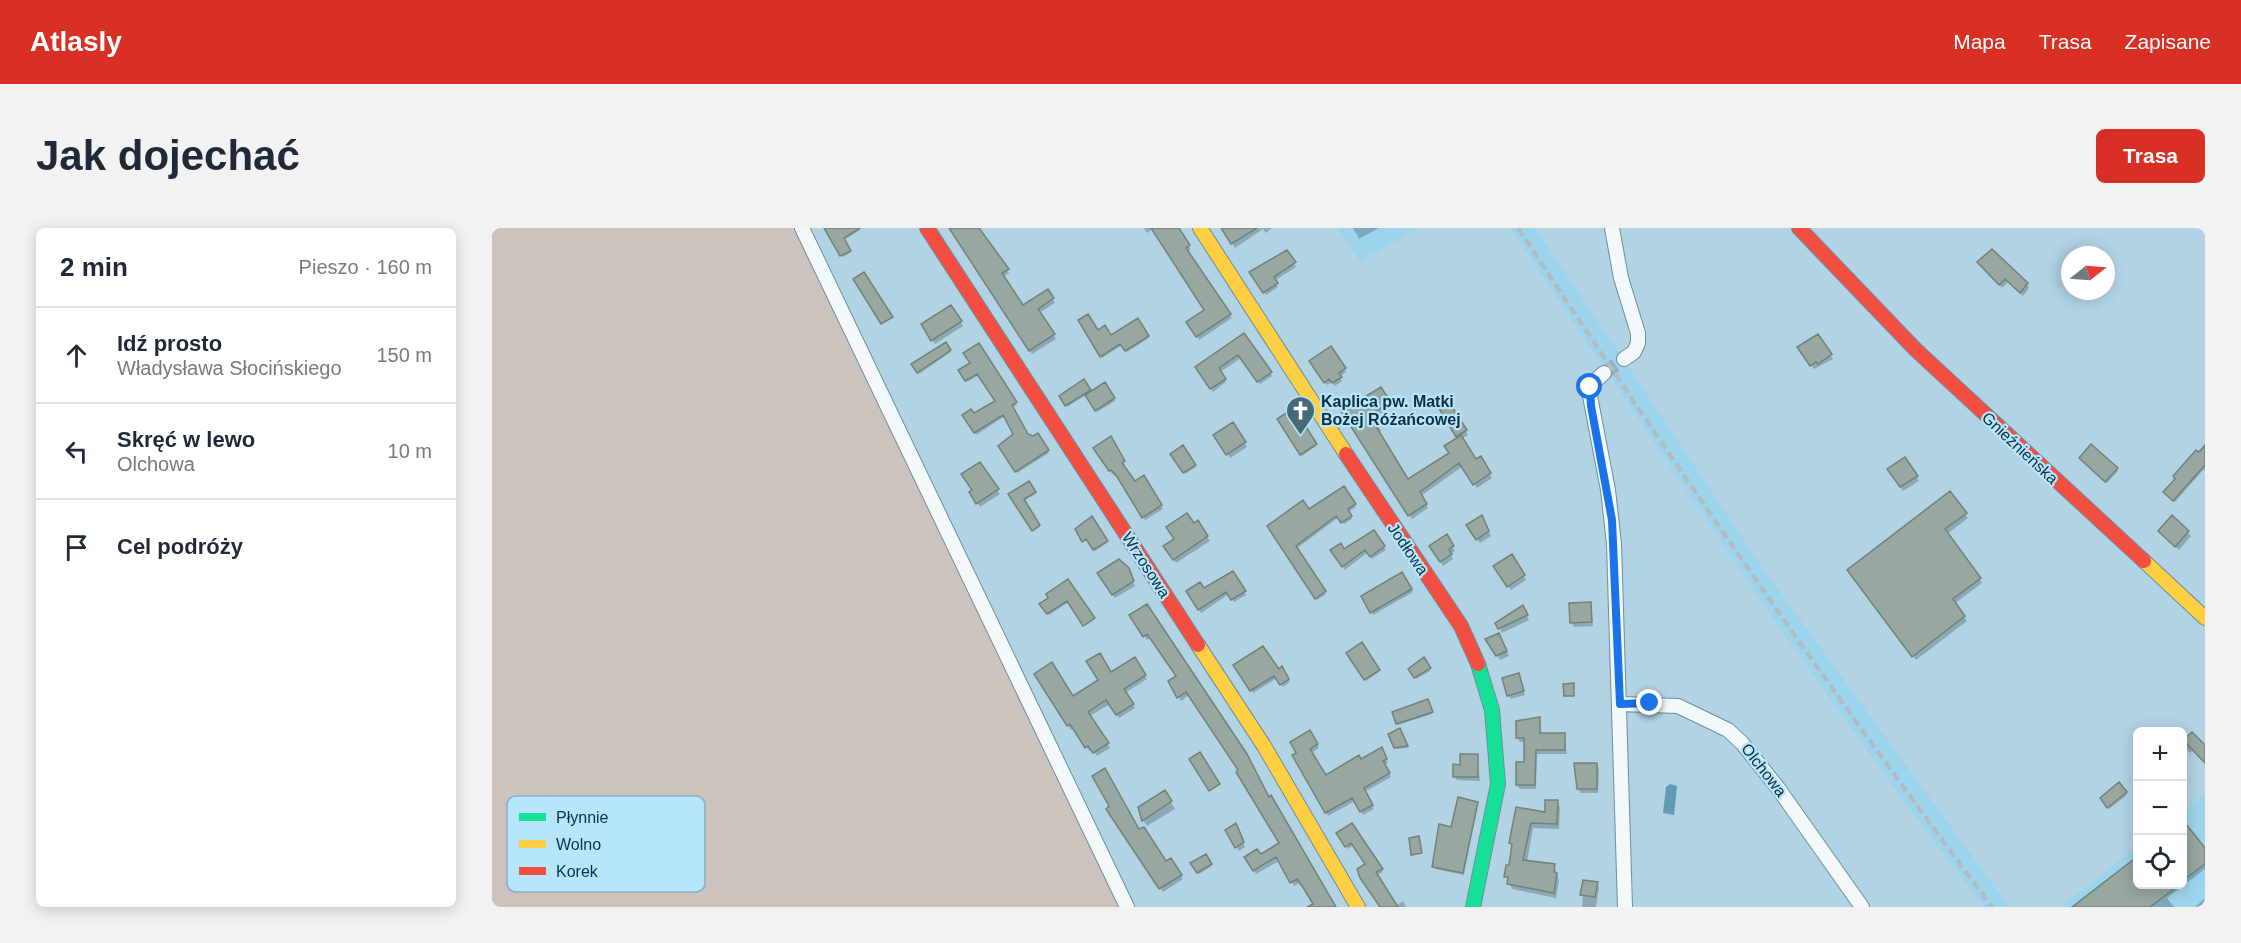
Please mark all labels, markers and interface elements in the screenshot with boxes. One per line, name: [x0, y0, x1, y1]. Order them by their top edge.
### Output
text: Atlasly: [30, 26, 122, 57]
text: Mapa: [1953, 30, 2006, 53]
text: Trasa: [2039, 30, 2092, 53]
text: Zapisane: [2125, 30, 2211, 53]
button: Trasa: [2096, 129, 2205, 183]
text: Jak dojechać: [36, 132, 300, 179]
north arrow: [2061, 246, 2115, 300]
text: 2 min: [60, 252, 128, 282]
text: Pieszo · 160 m: [299, 256, 432, 278]
text: Idź prosto: [117, 331, 222, 356]
icon: ahead: [60, 339, 93, 372]
text: 150 m: [376, 344, 432, 366]
text: Władysława Słocińskiego: [117, 357, 342, 379]
route start: [1576, 373, 1602, 399]
place label: Kaplica pw. Matki Bożej Różańcowej: [1321, 393, 1461, 428]
church icon: Kaplica pw. Matki Bożej Różańcowej: [1284, 394, 1316, 436]
street label: Gnieźnieńska: [1979, 409, 2061, 487]
text: Skręć w lewo: [117, 427, 255, 452]
icon: left: [60, 435, 93, 468]
text: 10 m: [388, 440, 432, 462]
text: Olchowa: [117, 453, 195, 475]
street label: Jodłowa: [1385, 520, 1432, 578]
street label: Wrzosowa: [1119, 529, 1173, 601]
icon: arrive: [60, 531, 93, 564]
text: Cel podróży: [117, 534, 243, 559]
route end: [1636, 689, 1662, 715]
map controls: [2133, 727, 2187, 889]
button: +: [2133, 727, 2187, 781]
street label: Olchowa: [1738, 740, 1790, 800]
button: −: [2133, 781, 2187, 835]
legend: [507, 796, 705, 892]
text: Płynnie: [556, 809, 609, 826]
button: locate: [2133, 835, 2187, 889]
text: Wolno: [556, 836, 601, 853]
text: Korek: [556, 863, 599, 880]

